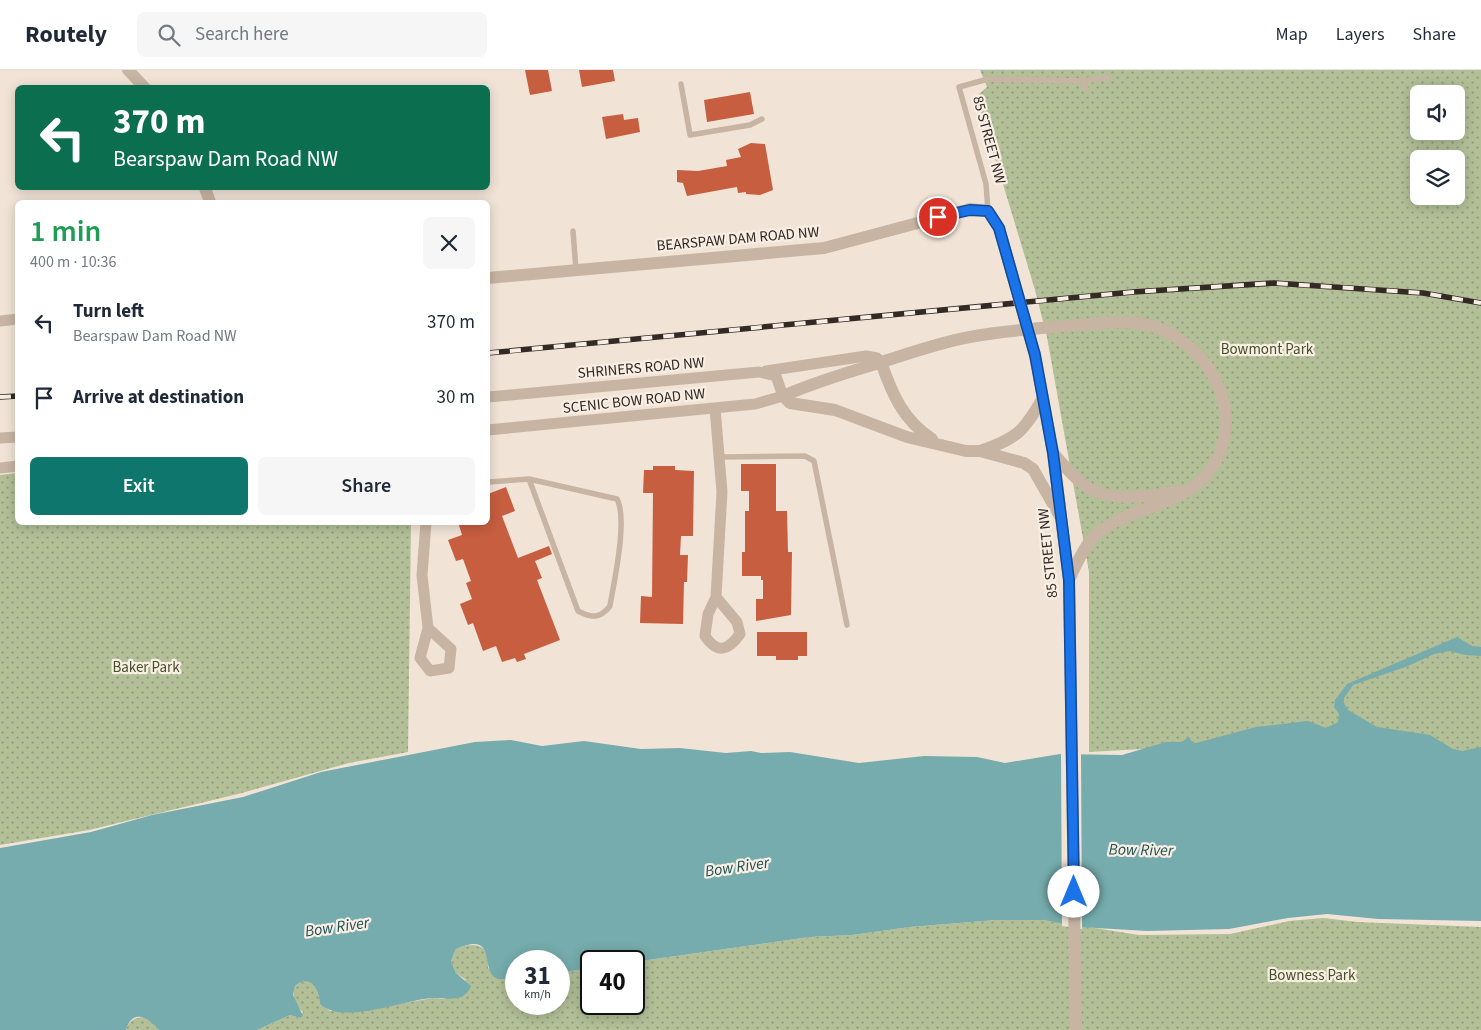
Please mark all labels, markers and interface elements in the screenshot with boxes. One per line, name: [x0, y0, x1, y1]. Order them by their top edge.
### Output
search box: [137, 12, 487, 57]
text: Routely: [25, 17, 107, 52]
icon: search: [155, 21, 183, 49]
text: Search here: [195, 21, 289, 48]
text: Map: [1276, 22, 1308, 47]
text: Layers: [1336, 22, 1385, 47]
text: Share: [1413, 22, 1456, 47]
map controls: [1410, 85, 1465, 205]
button: sound: [1410, 85, 1465, 140]
street label: 85 STREET NW: [967, 94, 1011, 187]
text: 370 m: [113, 97, 205, 147]
icon: left: [30, 105, 95, 170]
text: Bearspaw Dam Road NW: [113, 143, 338, 175]
button: layers: [1410, 150, 1465, 205]
pin: [917, 196, 959, 238]
icon: arrive: [924, 203, 952, 231]
text: 1 min: [30, 210, 101, 253]
button: close: [423, 217, 475, 269]
street label: BEARSPAW DAM ROAD NW: [656, 221, 820, 257]
text: 400 m · 10:36: [30, 251, 117, 273]
text: Turn left: [73, 298, 144, 325]
icon: left: [30, 309, 58, 337]
text: 370 m: [427, 309, 475, 336]
text: Bearspaw Dam Road NW: [73, 325, 237, 347]
park label: Bowmont Park: [1221, 339, 1314, 360]
street label: SHRINERS ROAD NW: [577, 352, 706, 384]
street label: SCENIC BOW ROAD NW: [562, 383, 707, 419]
icon: arrive: [30, 384, 58, 412]
text: Arrive at destination: [73, 384, 244, 411]
text: 30 m: [437, 384, 475, 411]
button: Exit: [30, 457, 248, 515]
button: Share: [258, 457, 475, 515]
street label: 85 STREET NW: [1033, 507, 1063, 599]
park label: Baker Park: [112, 657, 180, 678]
water label: Bow River: [1108, 838, 1175, 862]
water label: Bow River: [703, 851, 772, 882]
position arrow: [1047, 865, 1099, 917]
water label: Bow River: [303, 911, 372, 942]
speed limit sign: 40: [580, 950, 645, 1015]
text: 31: [524, 958, 551, 994]
park label: Bowness Park: [1269, 965, 1356, 986]
text: km/h: [524, 986, 551, 1003]

